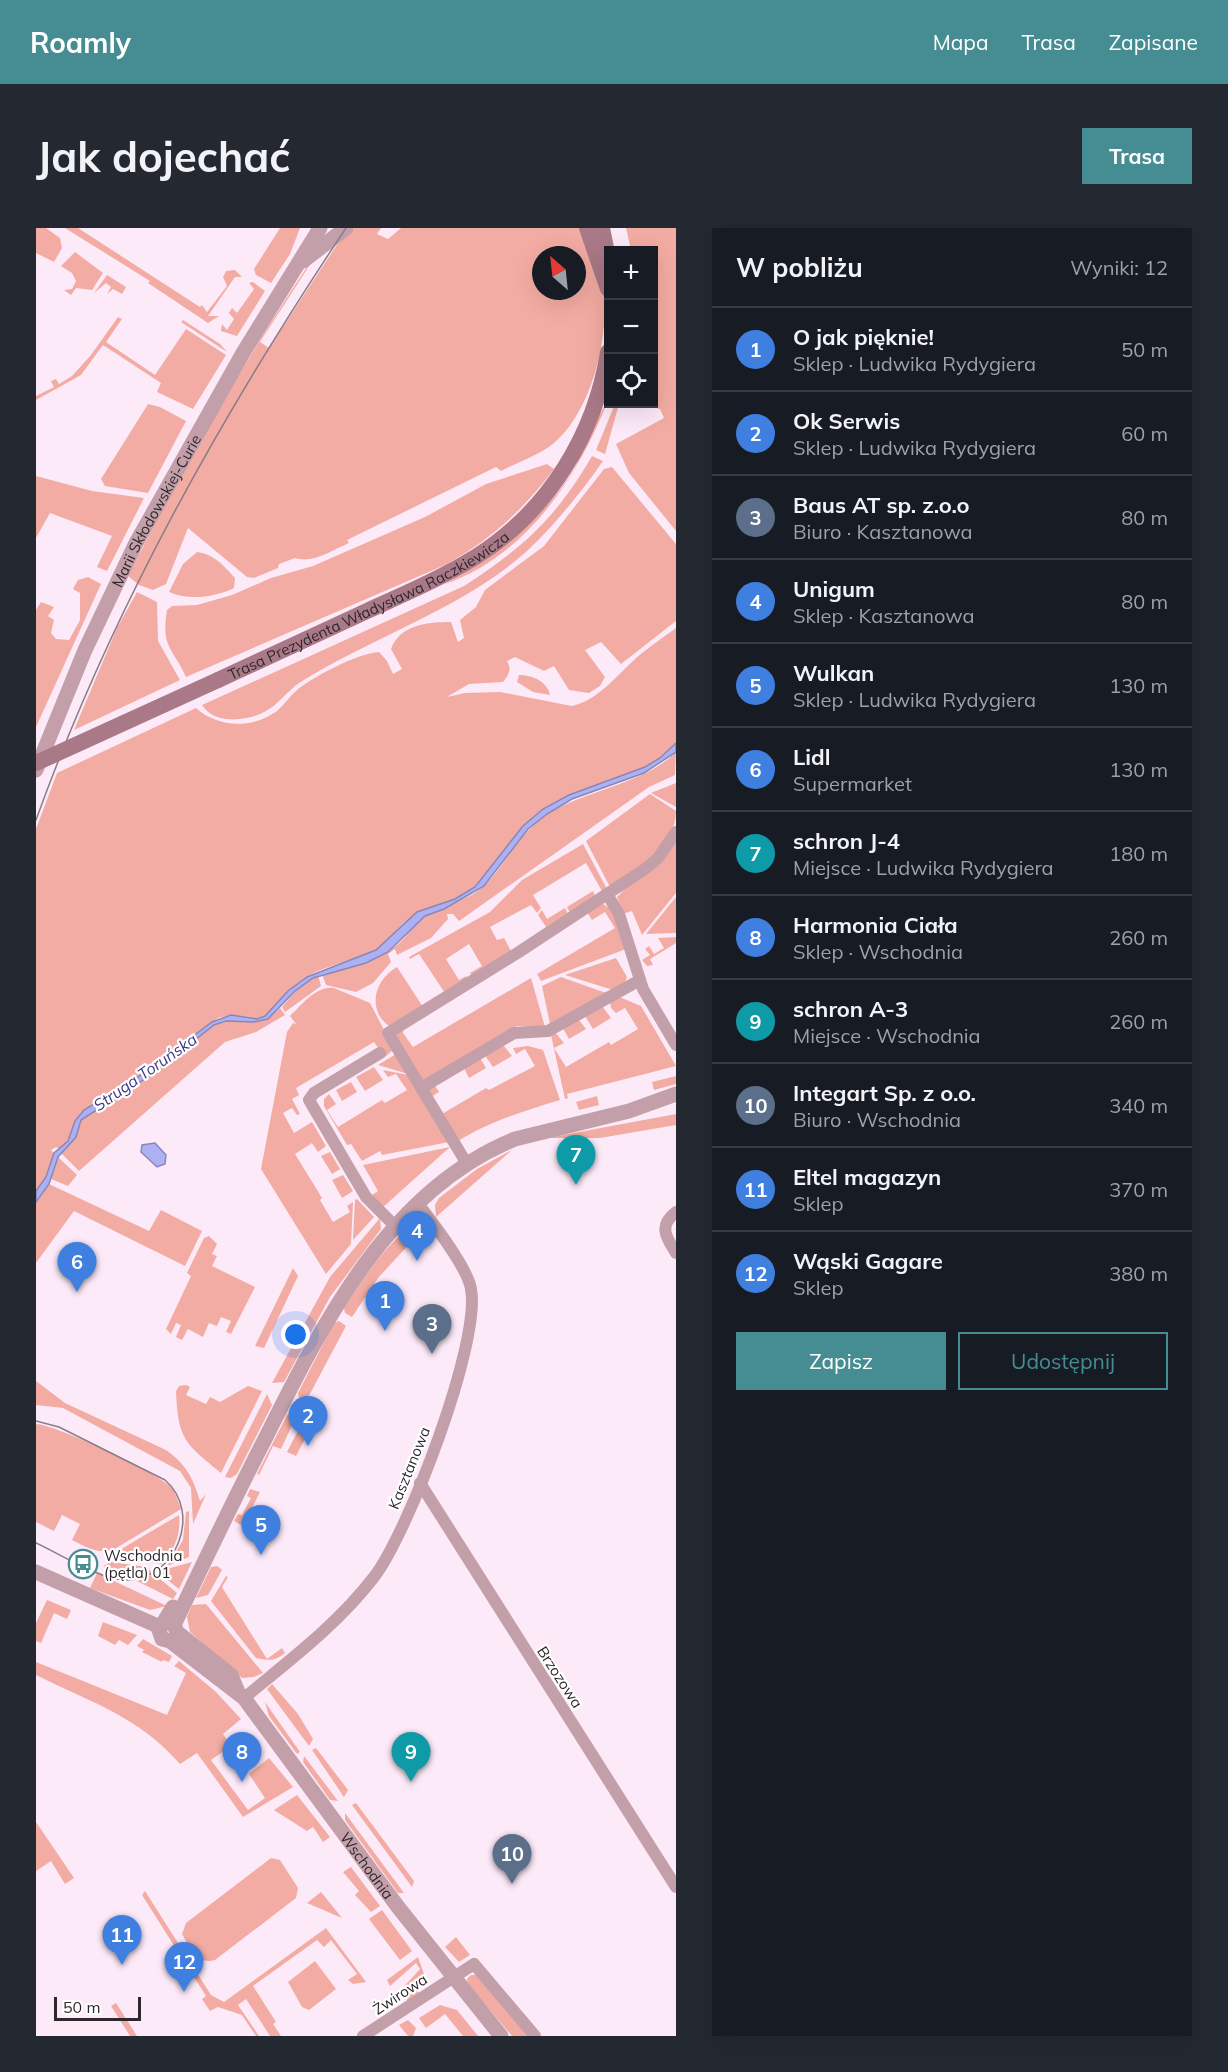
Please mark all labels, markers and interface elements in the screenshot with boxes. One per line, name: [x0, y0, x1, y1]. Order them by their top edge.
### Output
text: Roamly: [30, 25, 131, 60]
text: Mapa: [933, 29, 989, 55]
text: Trasa: [1022, 29, 1076, 55]
text: Zapisane: [1109, 29, 1198, 55]
button: Trasa: [1082, 128, 1192, 184]
text: Jak dojechać: [36, 130, 291, 183]
north arrow: [532, 246, 586, 300]
map controls: [604, 246, 658, 408]
button: +: [604, 246, 658, 300]
text: W pobliżu: [736, 251, 863, 284]
text: Wyniki: 12: [1070, 255, 1168, 280]
button: −: [604, 300, 658, 354]
text: O jak pięknie!: [793, 323, 934, 351]
text: 1: [750, 337, 762, 362]
text: 50 m: [1121, 337, 1168, 362]
text: Sklep · Ludwika Rydygiera: [793, 351, 1036, 376]
button: locate: [604, 354, 658, 408]
text: Ok Serwis: [793, 407, 900, 435]
text: 2: [750, 421, 762, 446]
text: 60 m: [1121, 421, 1168, 446]
street label: Marii Skłodowskiej-Curie: [107, 431, 205, 590]
text: Sklep · Ludwika Rydygiera: [793, 435, 1036, 460]
text: Baus AT sp. z.o.o: [793, 491, 970, 519]
text: 3: [750, 505, 762, 530]
text: 80 m: [1121, 505, 1168, 530]
text: Biuro · Kasztanowa: [793, 519, 973, 544]
street label: Trasa Prezydenta Władysława Raczkiewicza: [225, 527, 513, 684]
text: Unigum: [793, 575, 875, 603]
text: 4: [750, 589, 762, 614]
text: 80 m: [1121, 589, 1168, 614]
text: Sklep · Kasztanowa: [793, 603, 975, 628]
text: Wulkan: [793, 659, 874, 687]
text: 5: [750, 673, 762, 698]
text: 130 m: [1109, 673, 1168, 698]
text: Sklep · Ludwika Rydygiera: [793, 687, 1036, 712]
text: Lidl: [793, 743, 830, 771]
text: 6: [750, 757, 762, 782]
text: 130 m: [1109, 757, 1168, 782]
text: Supermarket: [793, 771, 912, 796]
text: schron J-4: [793, 827, 900, 855]
text: 7: [750, 841, 762, 866]
text: 180 m: [1109, 841, 1168, 866]
text: Miejsce · Ludwika Rydygiera: [793, 855, 1054, 880]
text: Harmonia Ciała: [793, 911, 958, 939]
text: 8: [750, 925, 762, 950]
text: 260 m: [1109, 925, 1168, 950]
text: Sklep · Wschodnia: [793, 939, 963, 964]
text: schron A-3: [793, 995, 908, 1023]
text: 9: [750, 1009, 762, 1034]
text: 260 m: [1109, 1009, 1168, 1034]
text: Miejsce · Wschodnia: [793, 1023, 981, 1048]
water label: Struga Toruńska: [89, 1029, 201, 1115]
text: Integart Sp. z o.o.: [793, 1079, 976, 1107]
text: 10: [744, 1093, 768, 1118]
text: 340 m: [1109, 1093, 1168, 1118]
text: Biuro · Wschodnia: [793, 1107, 961, 1132]
pin: 7: [556, 1136, 596, 1185]
text: Eltel magazyn: [793, 1163, 941, 1191]
text: 11: [744, 1177, 768, 1202]
text: 370 m: [1109, 1177, 1168, 1202]
text: Sklep: [793, 1191, 843, 1216]
pin: 4: [398, 1212, 436, 1261]
pin: 6: [58, 1242, 96, 1292]
text: Wąski Gagare: [793, 1247, 943, 1275]
text: 12: [744, 1261, 768, 1286]
text: 380 m: [1109, 1261, 1168, 1286]
text: Sklep: [793, 1275, 843, 1300]
pin: 1: [366, 1282, 404, 1331]
pin: 3: [412, 1304, 452, 1354]
your location: [281, 1320, 310, 1349]
button: Zapisz: [736, 1332, 946, 1390]
button: Udostępnij: [958, 1332, 1168, 1390]
pin: 2: [288, 1396, 328, 1446]
street label: Kasztanowa: [384, 1424, 434, 1512]
pin: 5: [242, 1506, 280, 1555]
place label: Wschodnia (pętla) 01: [104, 1546, 182, 1582]
bus stop icon: Wschodnia (pętla) 01: [67, 1548, 99, 1580]
street label: Brzozowa: [533, 1643, 587, 1711]
pin: 8: [222, 1732, 262, 1782]
pin: 9: [392, 1732, 430, 1782]
street label: Wschodnia: [336, 1828, 398, 1903]
pin: 10: [492, 1834, 532, 1884]
pin: 11: [102, 1916, 142, 1965]
pin: 12: [164, 1942, 204, 1992]
street label: Żwirowa: [369, 1969, 431, 2019]
scale bar: [54, 1994, 141, 2022]
text: 50 m: [63, 1997, 100, 2017]

